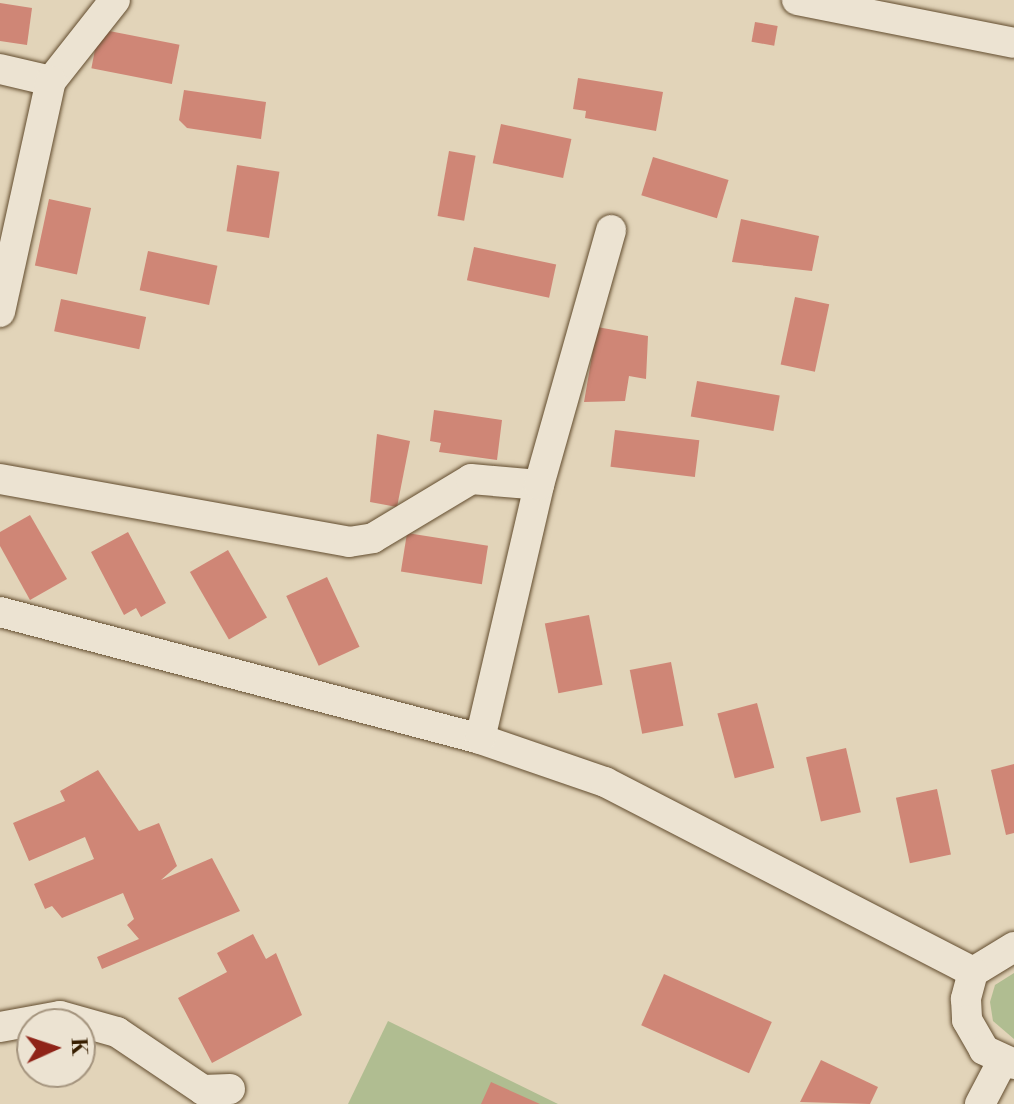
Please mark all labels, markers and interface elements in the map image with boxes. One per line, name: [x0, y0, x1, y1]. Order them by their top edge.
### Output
north arrow: [16, 1008, 96, 1088]
text: K: [65, 1037, 92, 1056]

